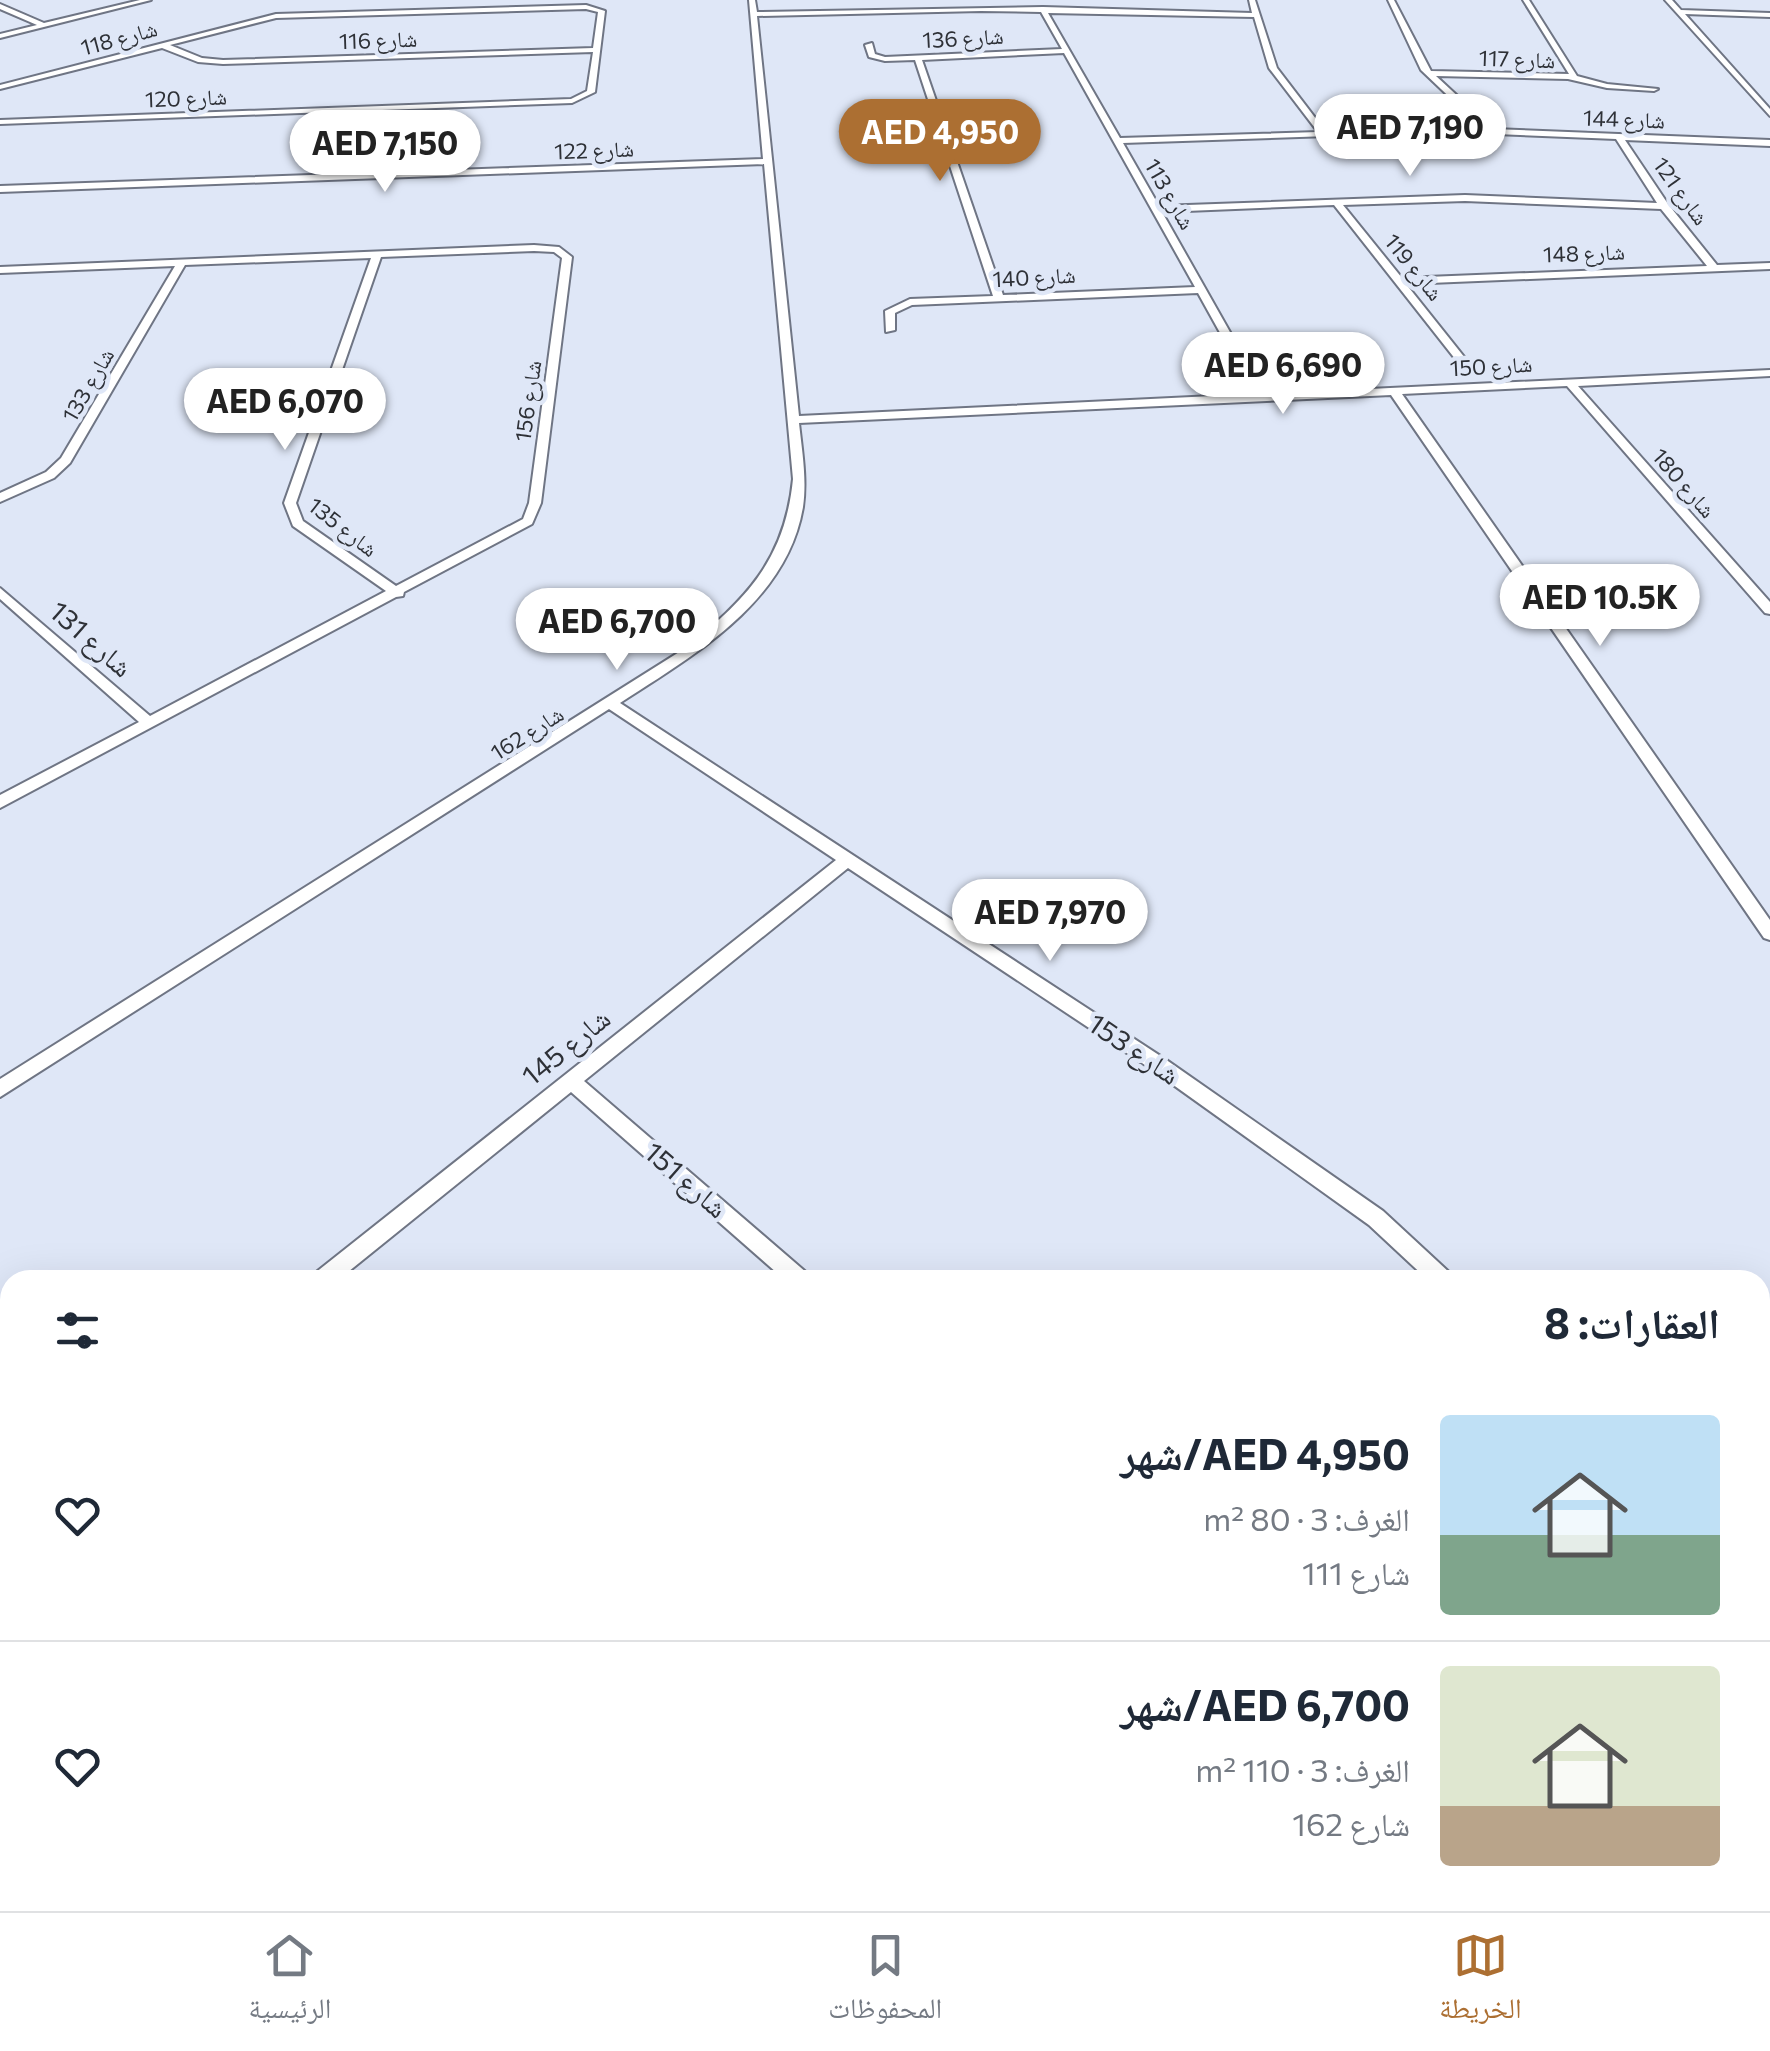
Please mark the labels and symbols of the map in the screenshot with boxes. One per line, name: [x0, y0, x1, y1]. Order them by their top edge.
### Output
street label: شارع 118: [78, 14, 160, 62]
street label: شارع 136: [922, 22, 1004, 54]
street label: شارع 116: [338, 25, 418, 55]
street label: شارع 117: [1478, 44, 1556, 74]
street label: شارع 120: [145, 83, 227, 113]
pin: AED 7,190: [1296, 94, 1524, 179]
pin: AED 4,950: [826, 99, 1054, 184]
street label: شارع 144: [1583, 104, 1665, 134]
pin: AED 7,150: [271, 110, 499, 195]
street label: شارع 122: [554, 135, 634, 165]
street label: شارع 121: [1647, 152, 1715, 230]
street label: شارع 113: [1139, 153, 1201, 235]
street label: شارع 119: [1379, 228, 1449, 306]
street label: شارع 148: [1543, 238, 1625, 268]
street label: شارع 140: [992, 261, 1076, 293]
pin: AED 6,690: [1169, 332, 1397, 417]
street label: شارع 133: [56, 343, 120, 427]
street label: شارع 150: [1449, 350, 1533, 382]
street label: شارع 156: [508, 359, 548, 443]
pin: AED 6,070: [171, 368, 399, 453]
street label: شارع 180: [1646, 442, 1722, 524]
street label: شارع 135: [303, 491, 383, 563]
pin: AED 10.5K: [1486, 564, 1714, 649]
pin: AED 6,700: [503, 588, 731, 673]
street label: شارع 131: [42, 593, 140, 685]
street label: شارع 162: [485, 700, 569, 766]
pin: AED 7,970: [936, 879, 1164, 964]
street label: شارع 145: [514, 1000, 618, 1094]
street label: شارع 153: [1081, 1005, 1187, 1093]
street label: شارع 151: [637, 1134, 735, 1226]

